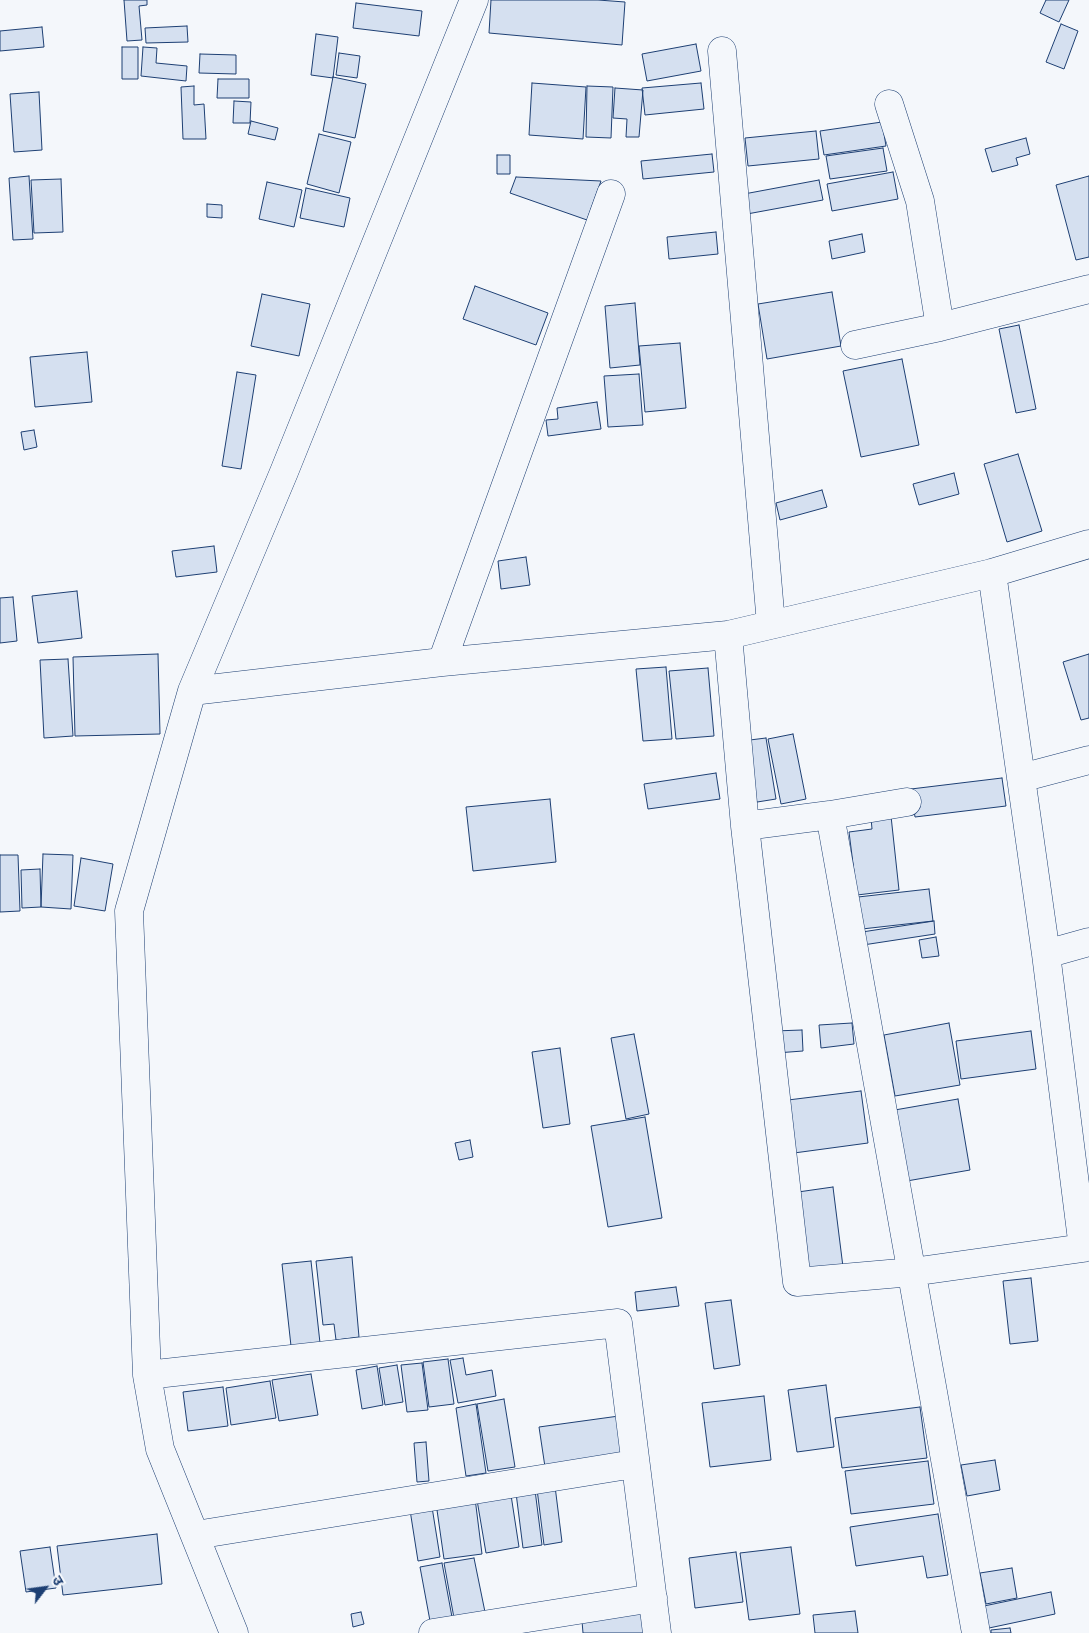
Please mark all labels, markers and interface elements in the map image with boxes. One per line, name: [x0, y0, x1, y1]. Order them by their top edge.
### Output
north arrow: [20, 1563, 70, 1613]
text: उ: [47, 1572, 69, 1589]

